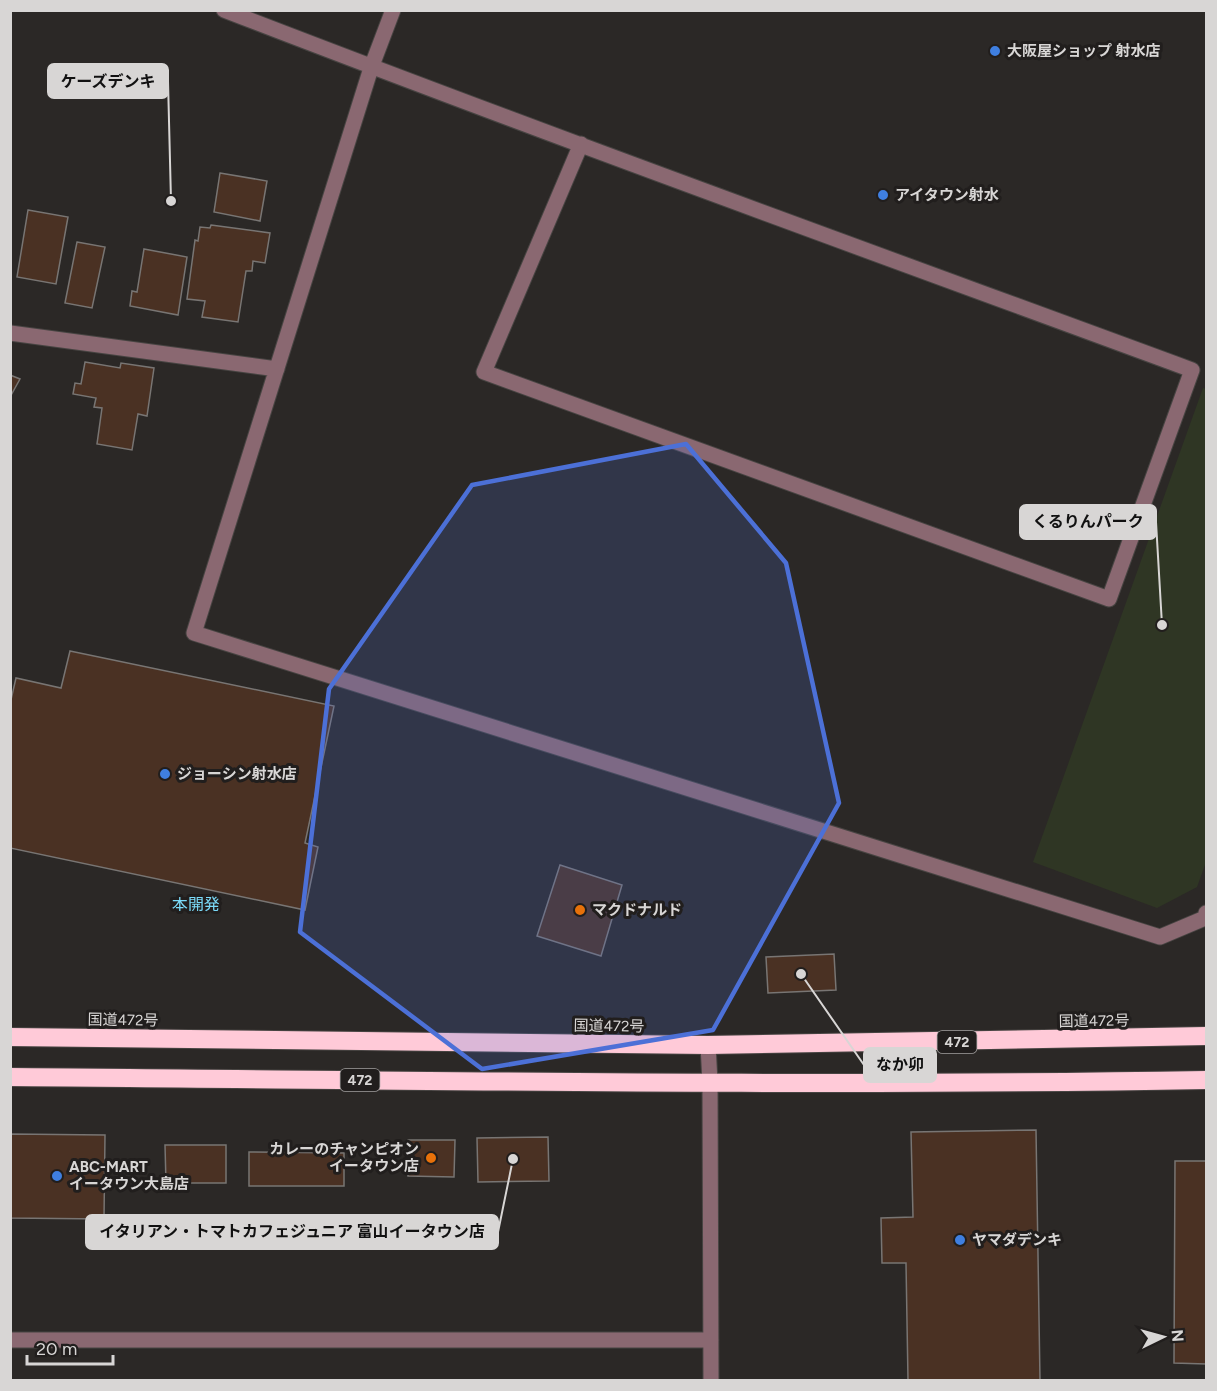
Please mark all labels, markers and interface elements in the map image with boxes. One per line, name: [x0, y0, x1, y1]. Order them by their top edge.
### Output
place label: 大阪屋ショップ 射水店: [1007, 42, 1161, 60]
marker: 大阪屋ショップ 射水店: [988, 44, 1002, 58]
callout: ケーズデンキ: [48, 64, 168, 98]
text: ケーズデンキ: [60, 72, 156, 91]
place label: アイタウン射水: [895, 186, 999, 204]
marker: アイタウン射水: [876, 188, 890, 202]
callout: くるりんパーク: [1020, 505, 1156, 539]
text: くるりんパーク: [1032, 512, 1144, 531]
place label: ジョーシン射水店: [177, 765, 297, 783]
marker: ジョーシン射水店: [158, 767, 172, 781]
district label: 本開発: [172, 895, 220, 914]
place label: マクドナルド: [592, 901, 682, 919]
marker: マクドナルド: [573, 903, 587, 917]
street label: 国道472号: [87, 1010, 159, 1030]
street label: 国道472号: [1058, 1011, 1130, 1031]
street label: 国道472号: [573, 1016, 645, 1036]
road number: 472: [938, 1031, 976, 1053]
callout: なか卯: [864, 1048, 936, 1082]
text: なか卯: [876, 1055, 924, 1074]
road number: 472: [340, 1069, 380, 1091]
place label: カレーのチャンピオン イータウン店: [269, 1140, 419, 1175]
marker: カレーのチャンピオン イータウン店: [424, 1151, 438, 1165]
place label: ABC-MART イータウン大島店: [69, 1158, 189, 1193]
marker: ABC-MART イータウン大島店: [50, 1169, 64, 1183]
callout: イタリアン・トマトカフェジュニア 富山イータウン店: [86, 1215, 498, 1249]
text: イタリアン・トマトカフェジュニア 富山イータウン店: [99, 1222, 485, 1241]
place label: ヤマダデンキ: [972, 1231, 1062, 1249]
marker: ヤマダデンキ: [953, 1233, 967, 1247]
north arrow: [1133, 1307, 1193, 1367]
scale bar: [27, 1328, 112, 1366]
text: N: [1167, 1329, 1187, 1343]
text: 20 m: [36, 1338, 77, 1360]

